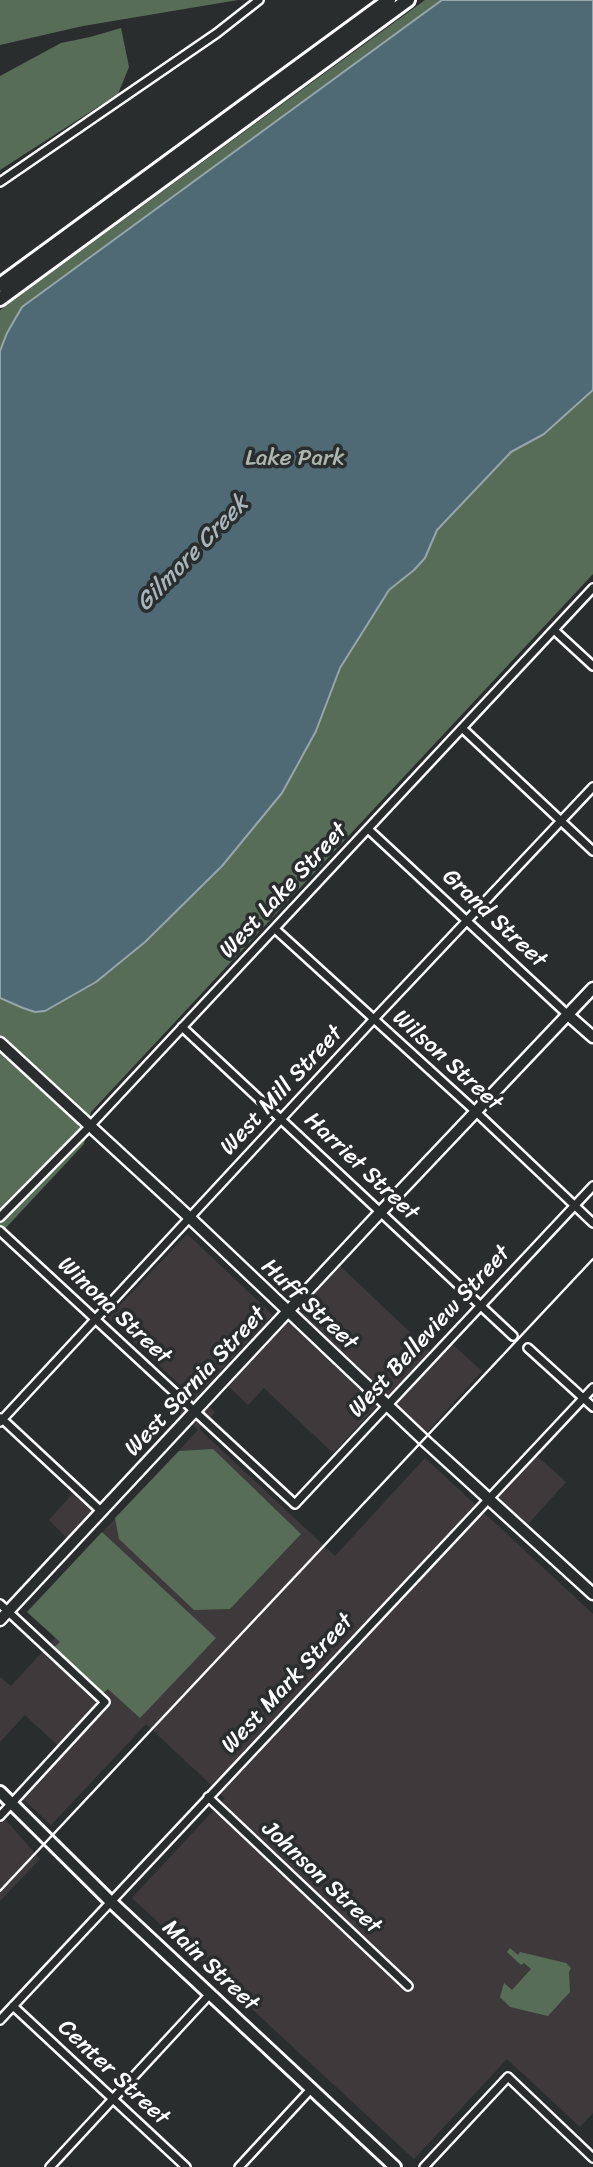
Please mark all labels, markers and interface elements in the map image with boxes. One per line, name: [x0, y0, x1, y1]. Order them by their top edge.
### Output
park label: Lake Park: [245, 445, 345, 473]
water label: Gilmore Creek: [131, 490, 255, 618]
street label: West Lake Street: [214, 818, 354, 964]
street label: Grand Street: [436, 864, 552, 974]
street label: Wilson Street: [386, 1005, 508, 1117]
street label: West Mill Street: [215, 1020, 349, 1162]
street label: Harriet Street: [298, 1107, 424, 1227]
street label: West Belleview Street: [343, 1240, 517, 1424]
street label: Winona Street: [52, 1251, 176, 1371]
street label: Huff Street: [255, 1253, 363, 1357]
street label: West Sarnia Street: [120, 1301, 272, 1463]
street label: West Mark Street: [216, 1608, 360, 1760]
street label: Johnson Street: [256, 1816, 386, 1940]
street label: Main Street: [156, 1914, 264, 2018]
street label: Center Street: [51, 2014, 175, 2132]

